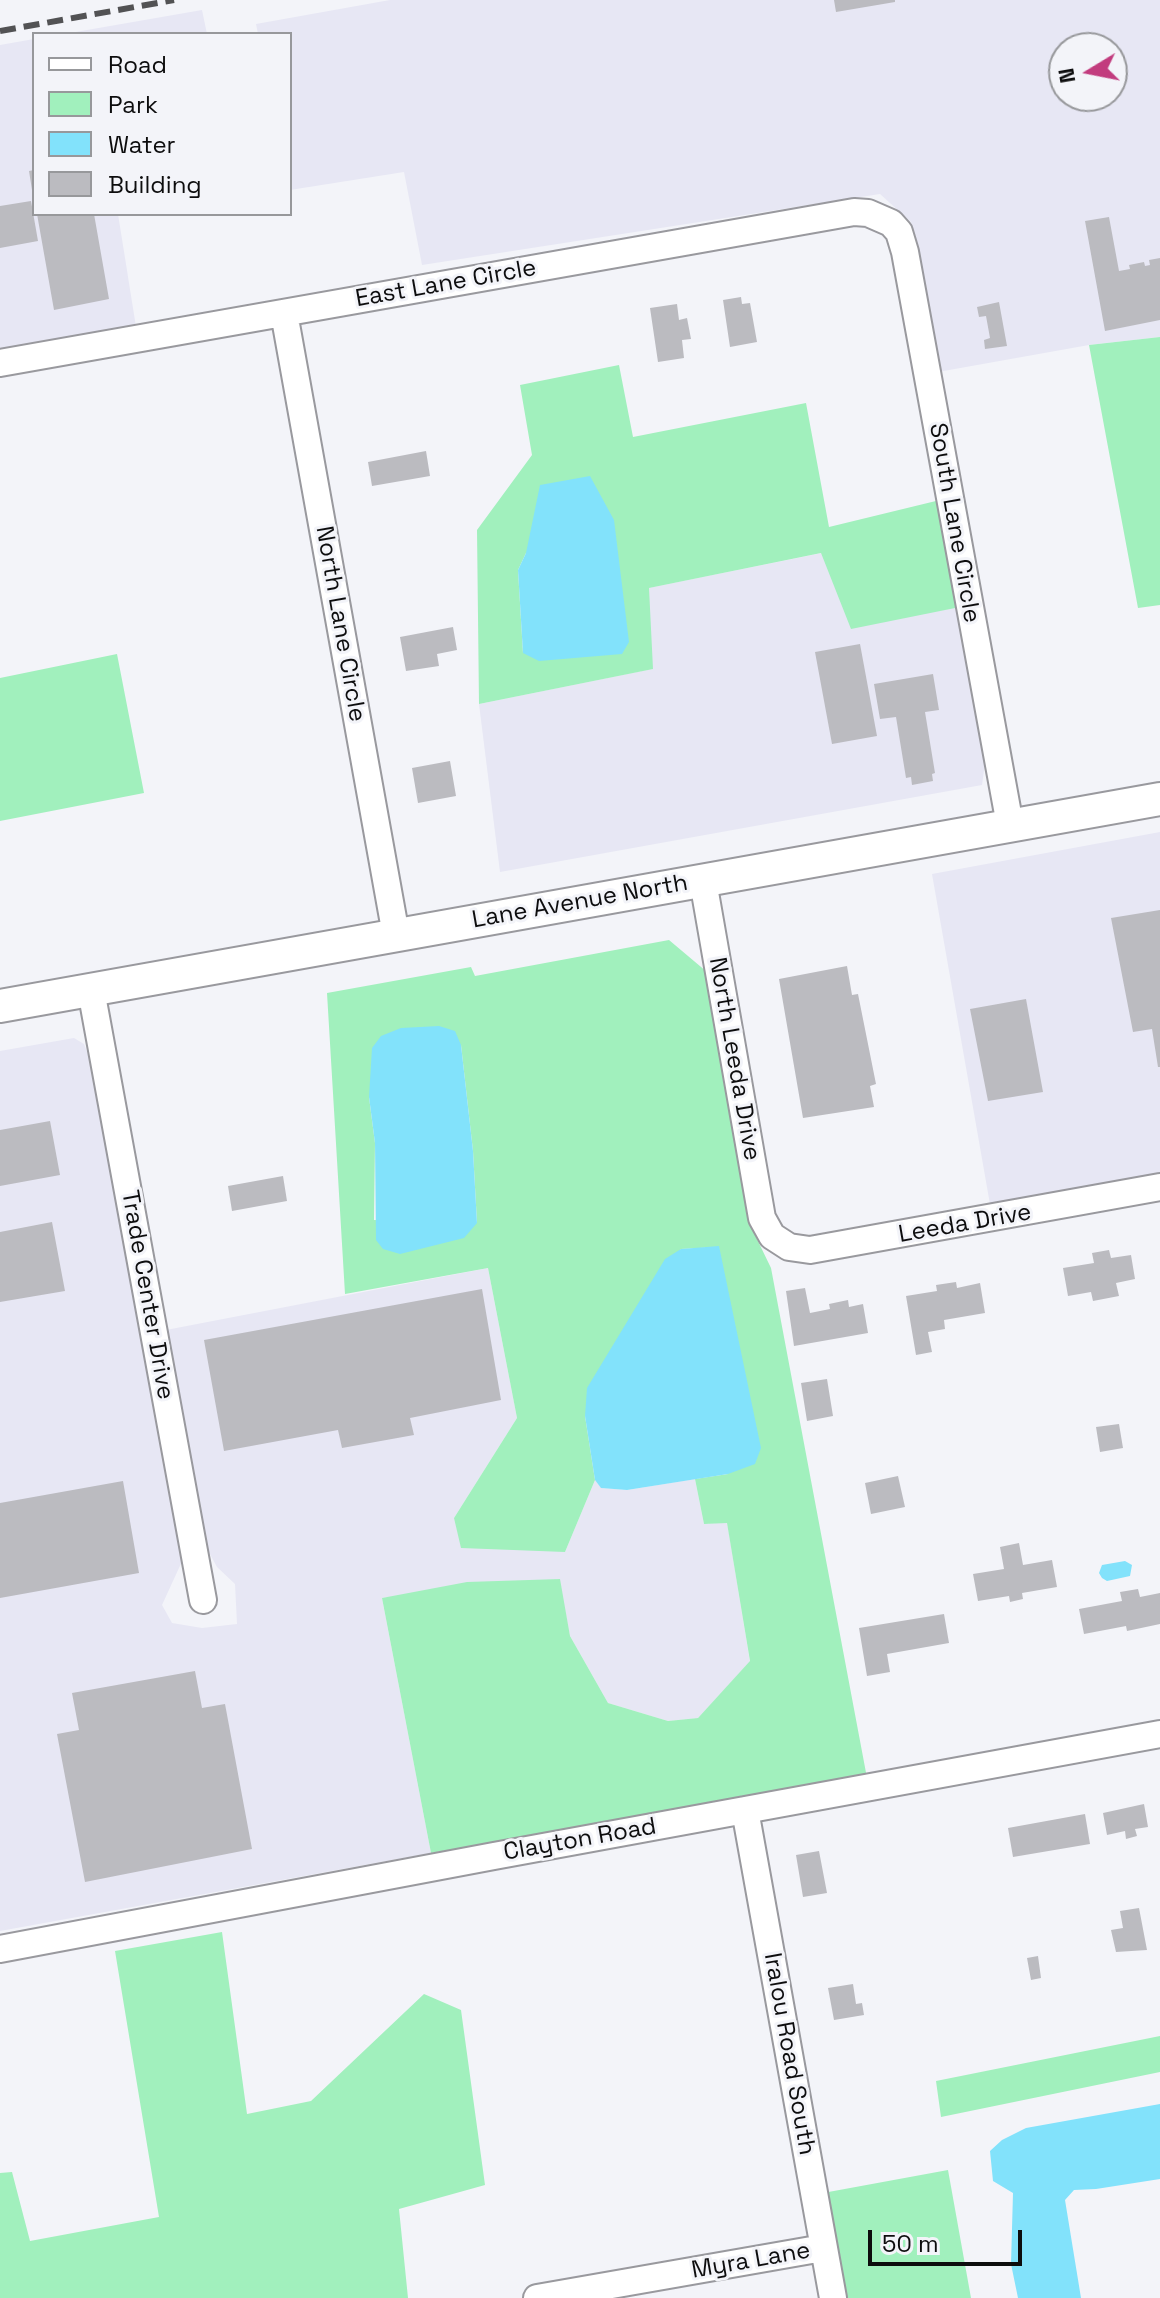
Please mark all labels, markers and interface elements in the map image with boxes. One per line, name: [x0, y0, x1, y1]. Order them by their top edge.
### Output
legend: [32, 32, 292, 216]
north arrow: [1048, 32, 1128, 112]
text: Road: [108, 49, 167, 80]
text: N: [1051, 66, 1081, 86]
text: Park: [108, 89, 158, 120]
text: Water: [108, 129, 176, 160]
text: Building: [108, 169, 202, 200]
street label: East Lane Circle: [353, 254, 539, 314]
street label: South Lane Circle: [922, 421, 986, 625]
street label: North Lane Circle: [309, 524, 371, 724]
street label: Lane Avenue North: [470, 869, 690, 935]
street label: North Leeda Drive: [702, 955, 766, 1163]
street label: Trade Center Drive: [114, 1188, 180, 1402]
street label: Leeda Drive: [896, 1198, 1034, 1250]
street label: Clayton Road: [501, 1812, 659, 1868]
street label: Iralou Road South: [757, 1951, 821, 2157]
scale bar: [872, 2214, 1026, 2264]
text: 50 m: [882, 2228, 939, 2259]
street label: Myra Lane: [689, 2236, 813, 2286]

